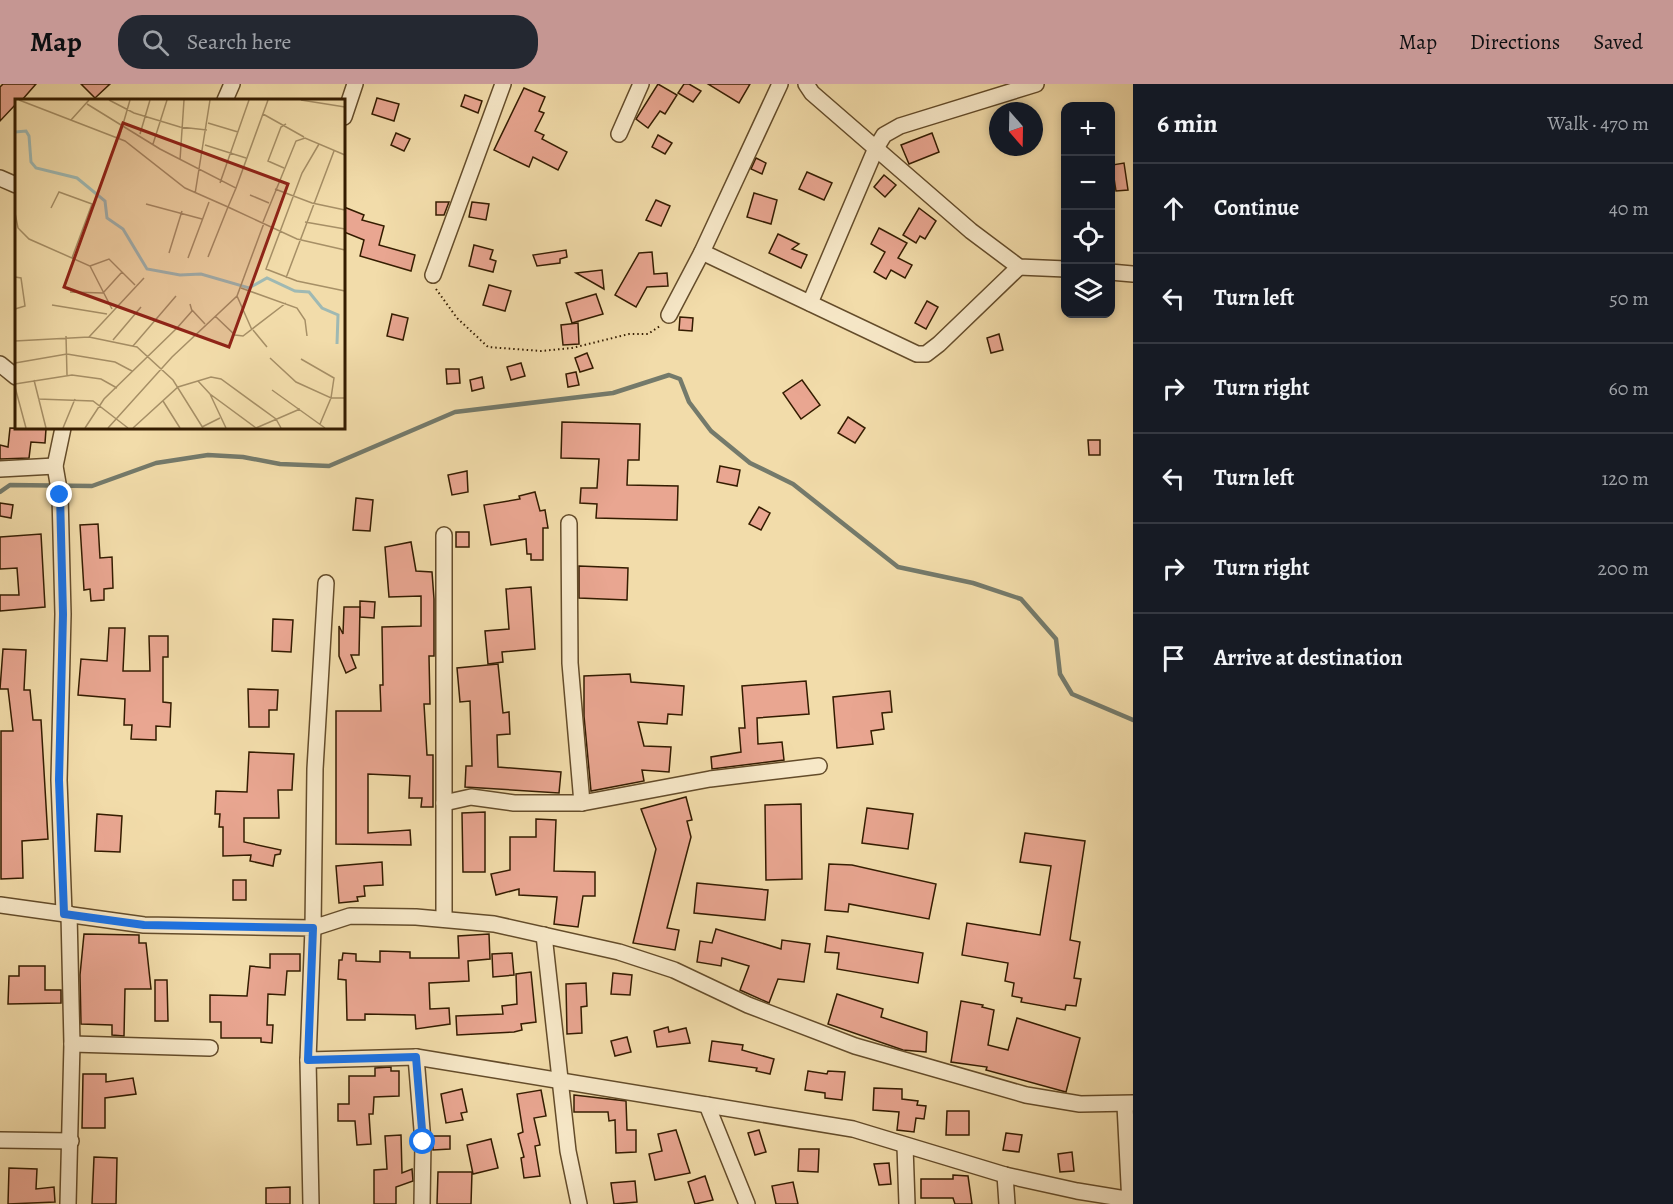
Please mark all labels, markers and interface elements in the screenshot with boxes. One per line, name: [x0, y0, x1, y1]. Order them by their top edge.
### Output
search box: [118, 15, 538, 69]
text: Map: [30, 23, 82, 61]
icon: search: [139, 26, 172, 59]
text: Search here: [187, 27, 291, 57]
text: Map: [1399, 28, 1437, 56]
text: Directions: [1470, 28, 1560, 56]
text: Saved: [1593, 28, 1643, 56]
inset map: [15, 99, 345, 429]
north arrow: [989, 102, 1043, 156]
map controls: [1061, 102, 1115, 318]
button: +: [1061, 102, 1115, 156]
text: 6 min: [1157, 106, 1218, 141]
text: Walk · 470 m: [1547, 110, 1649, 137]
button: −: [1061, 156, 1115, 210]
icon: ahead: [1157, 192, 1190, 225]
text: Continue: [1214, 193, 1299, 223]
text: 40 m: [1609, 195, 1649, 222]
button: locate: [1061, 210, 1115, 264]
button: layers: [1061, 264, 1115, 318]
icon: left: [1157, 282, 1190, 315]
text: Turn left: [1214, 283, 1294, 313]
text: 50 m: [1609, 285, 1649, 312]
icon: right: [1157, 372, 1190, 405]
text: Turn right: [1214, 373, 1310, 403]
text: 60 m: [1609, 375, 1649, 402]
icon: left: [1157, 462, 1190, 495]
text: Turn left: [1214, 463, 1294, 493]
text: 120 m: [1601, 465, 1649, 492]
route end: [46, 481, 72, 507]
icon: right: [1157, 552, 1190, 585]
text: Turn right: [1214, 553, 1310, 583]
text: 200 m: [1598, 555, 1649, 582]
icon: arrive: [1157, 642, 1190, 675]
text: Arrive at destination: [1214, 643, 1403, 673]
route start: [409, 1128, 435, 1154]

